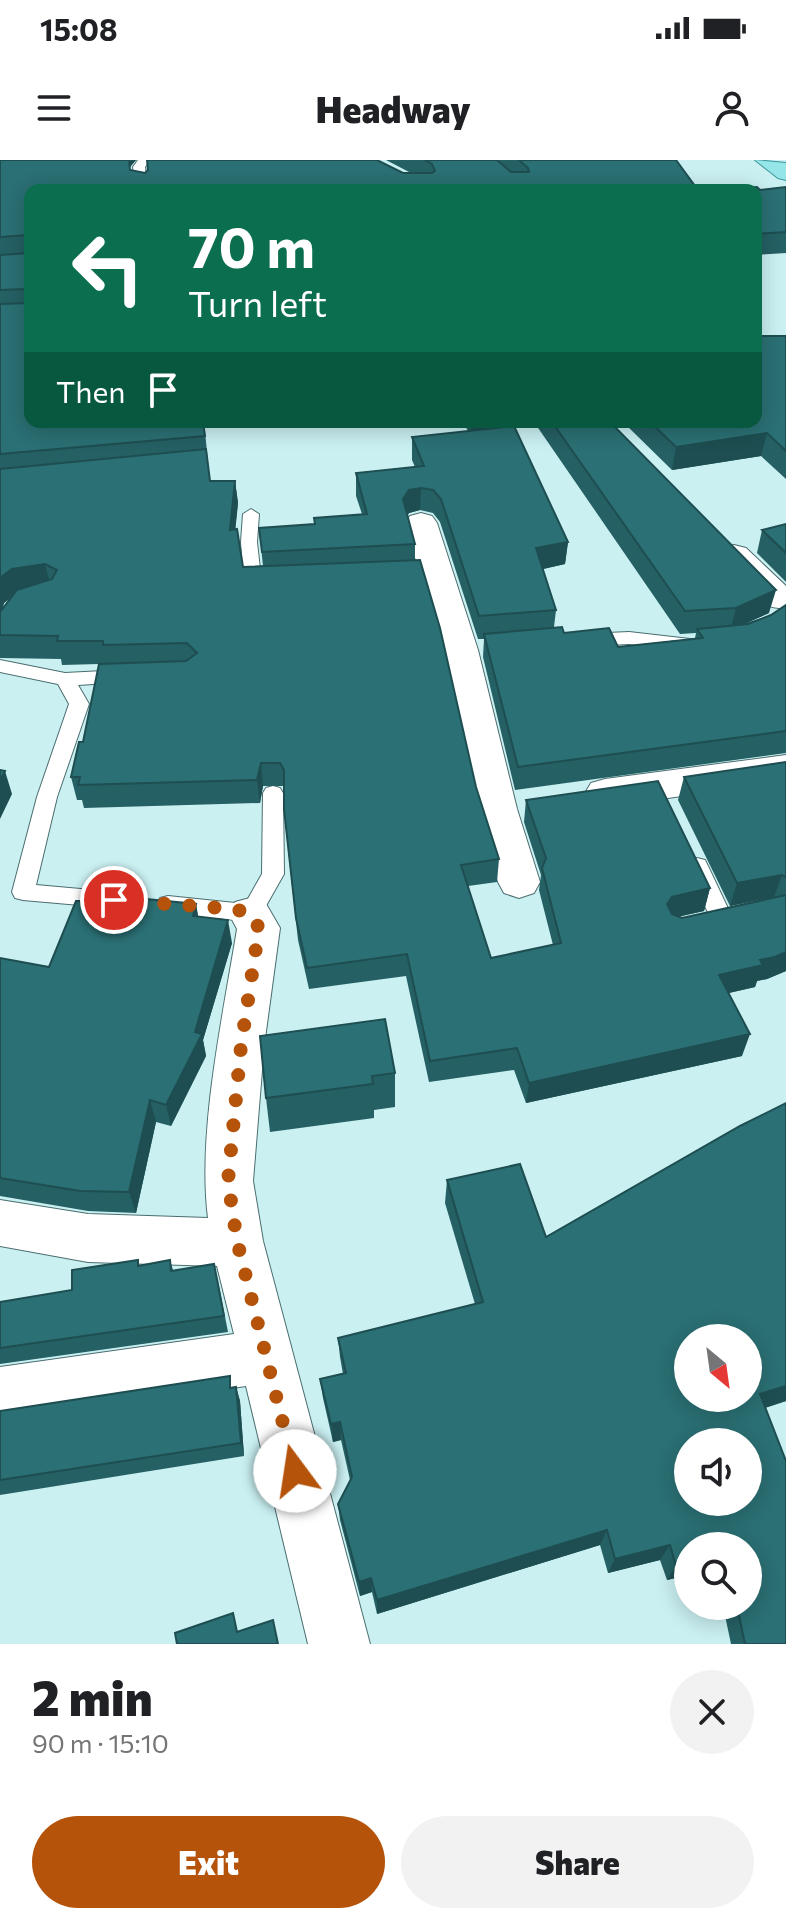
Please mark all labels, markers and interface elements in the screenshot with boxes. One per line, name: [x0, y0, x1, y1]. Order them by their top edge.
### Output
text: 15:08: [40, 10, 118, 47]
icon: menu: [32, 86, 76, 130]
text: Headway: [315, 86, 471, 130]
icon: person: [710, 86, 754, 130]
text: 70 m: [188, 211, 315, 280]
icon: left: [56, 216, 160, 320]
text: Turn left: [188, 280, 327, 324]
icon: arrive: [141, 368, 185, 412]
text: Then: [56, 372, 125, 409]
pin: [80, 866, 148, 934]
icon: arrive: [92, 878, 136, 922]
north arrow: [674, 1324, 762, 1412]
map controls: [674, 1324, 762, 1620]
button: sound: [674, 1428, 762, 1516]
position arrow: [253, 1429, 337, 1513]
button: search: [674, 1532, 762, 1620]
text: 2 min: [32, 1667, 153, 1726]
button: close: [670, 1670, 754, 1754]
text: 90 m · 15:10: [32, 1727, 169, 1758]
button: Exit: [32, 1816, 385, 1908]
button: Share: [401, 1816, 754, 1908]

